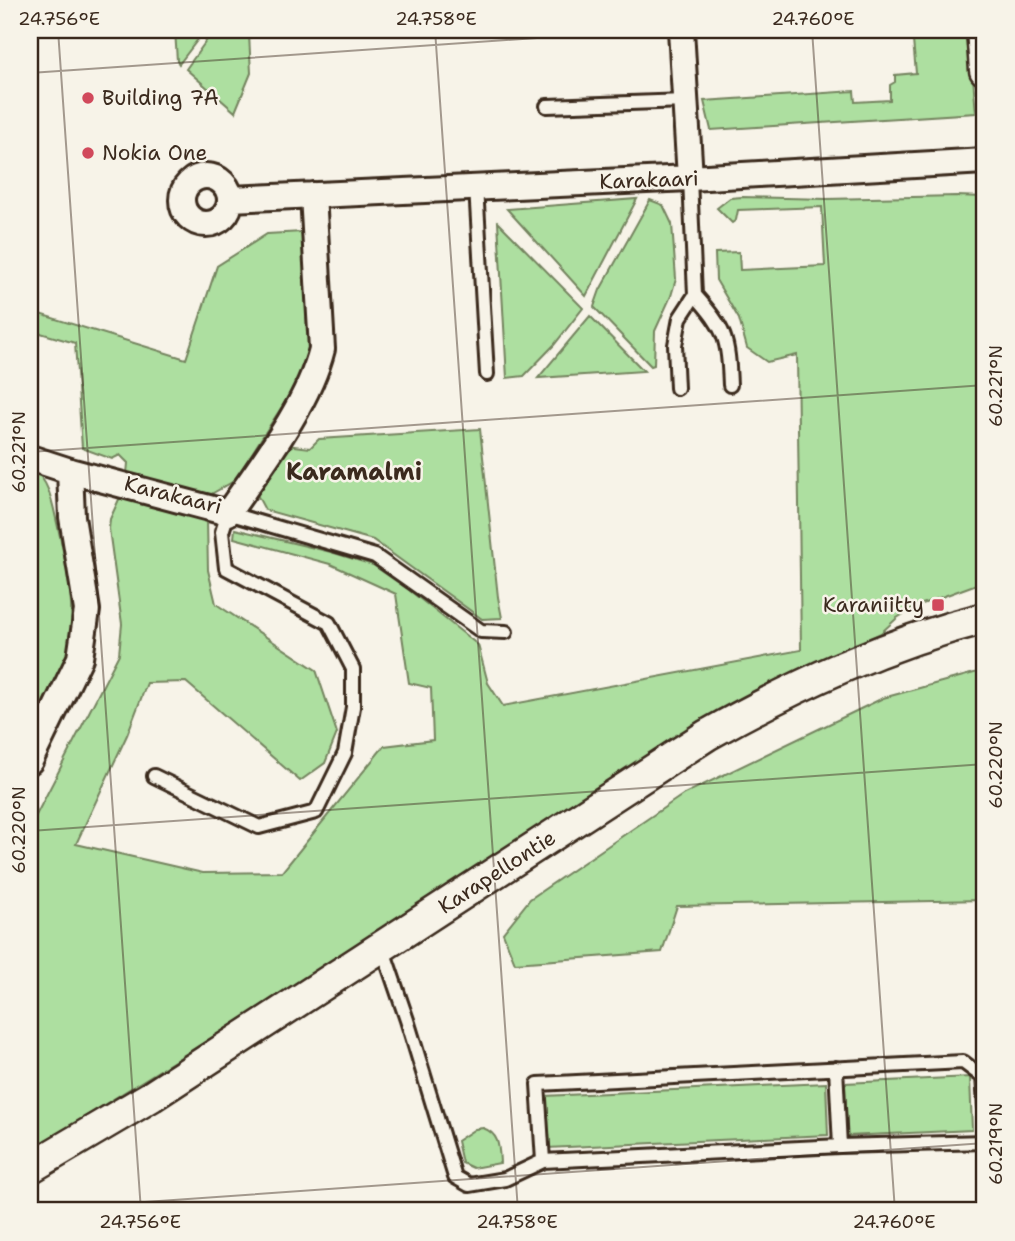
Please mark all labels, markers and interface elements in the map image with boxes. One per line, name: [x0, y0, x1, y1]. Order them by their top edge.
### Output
text: 24.756°E: [18, 7, 100, 31]
text: 24.758°E: [395, 7, 477, 31]
text: 24.760°E: [771, 7, 855, 31]
place label: Building 7A: [102, 84, 219, 112]
marker: Building 7A: [80, 90, 96, 106]
place label: Nokia One: [102, 139, 207, 167]
marker: Nokia One: [80, 145, 96, 161]
street label: Karakaari: [599, 164, 699, 196]
text: 60.221°N: [984, 345, 1008, 427]
text: 60.221°N: [7, 411, 31, 493]
district label: Karamalmi: [286, 456, 422, 488]
street label: Karakaari: [121, 469, 225, 521]
place label: Karaniitty: [823, 591, 924, 619]
marker: Karaniitty: [930, 597, 946, 613]
text: 60.220°N: [984, 721, 1008, 809]
text: 60.220°N: [7, 786, 31, 874]
street label: Karapellontie: [433, 824, 561, 920]
text: 60.219°N: [984, 1103, 1008, 1185]
text: 24.756°E: [99, 1210, 181, 1234]
text: 24.758°E: [476, 1210, 558, 1234]
text: 24.760°E: [852, 1210, 936, 1234]

